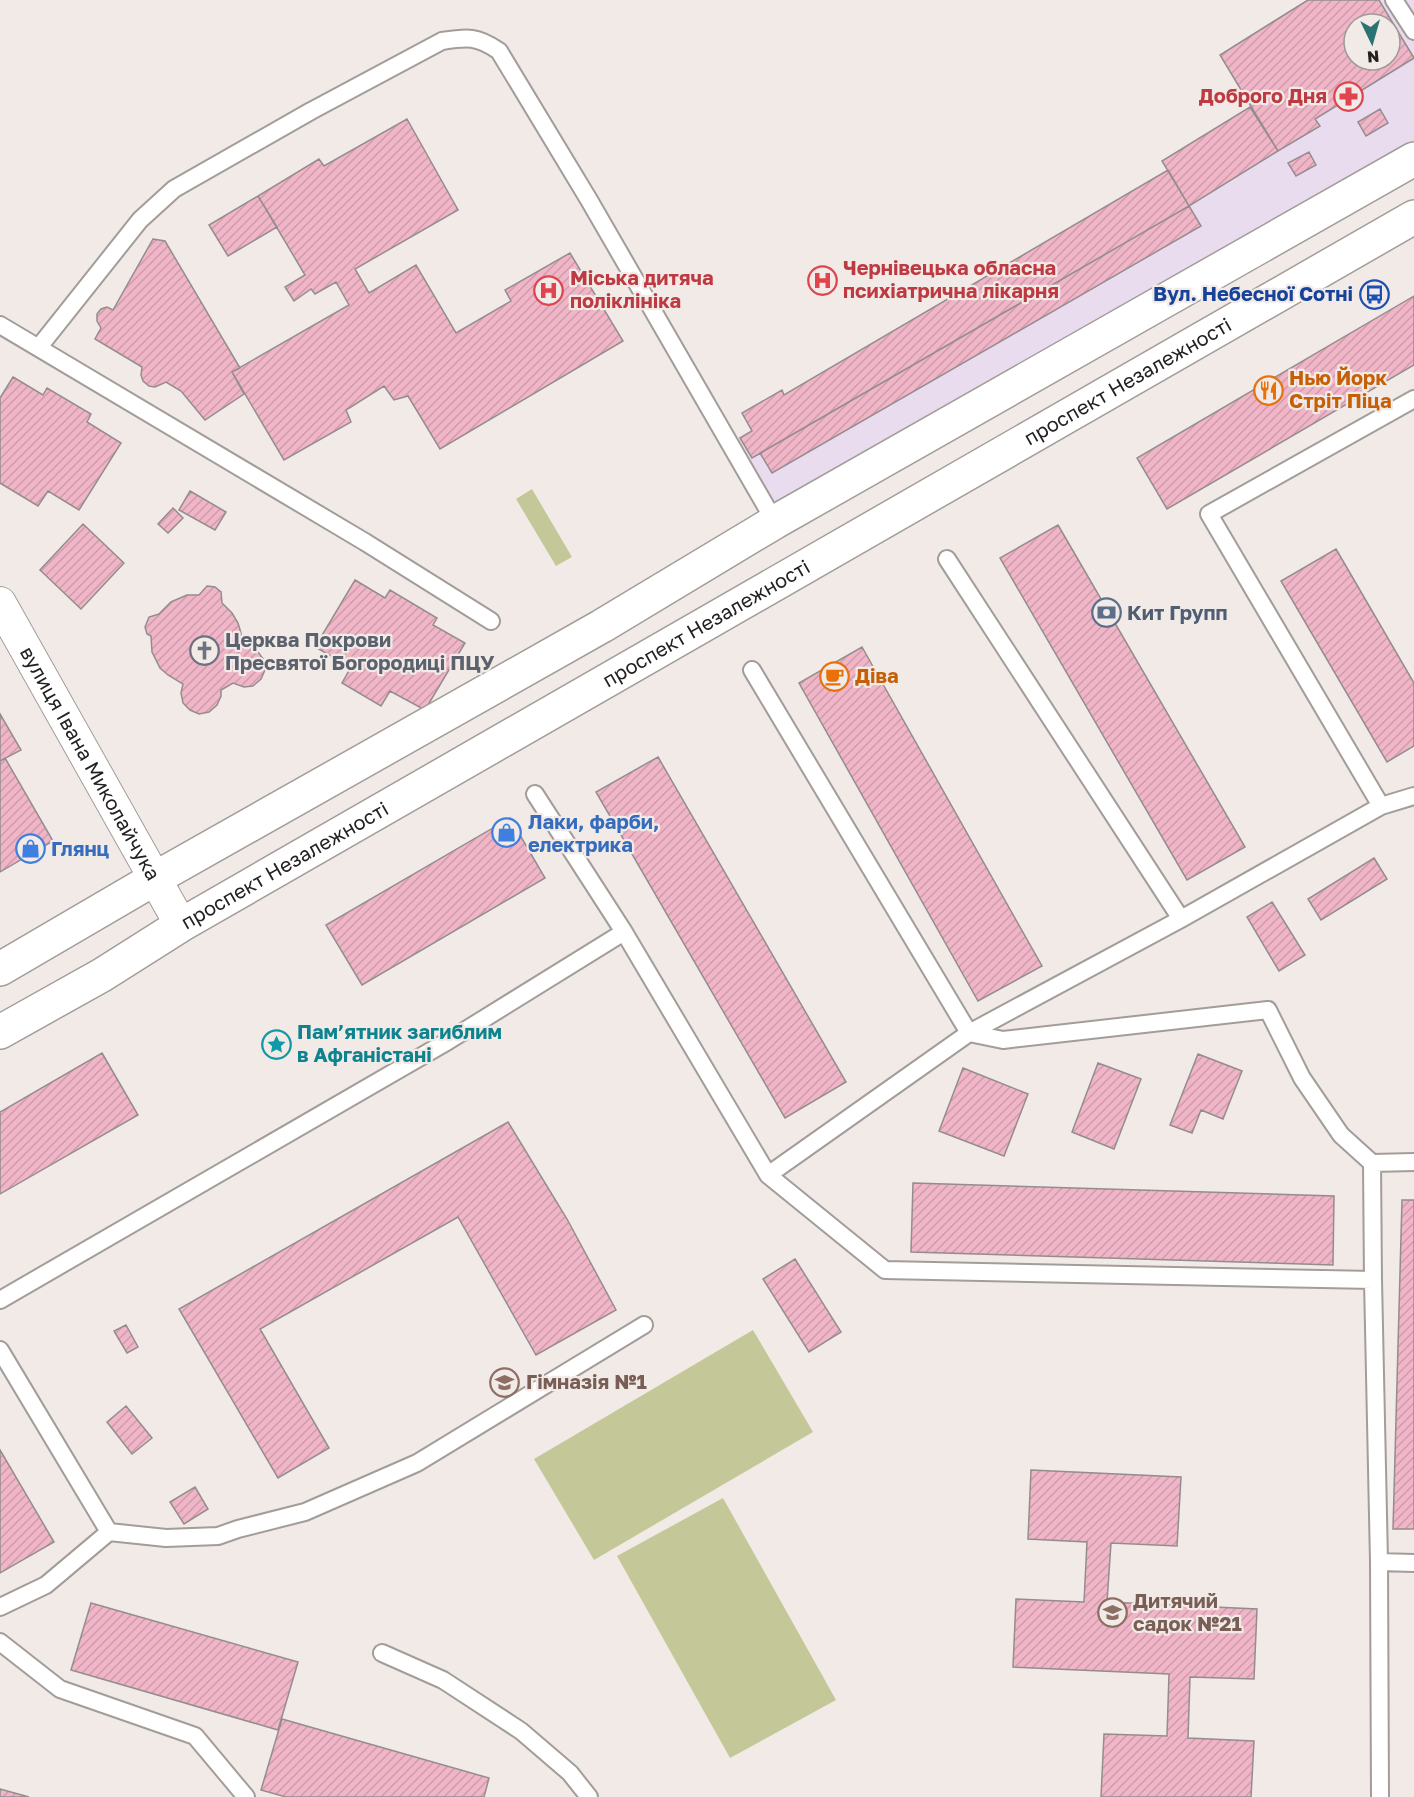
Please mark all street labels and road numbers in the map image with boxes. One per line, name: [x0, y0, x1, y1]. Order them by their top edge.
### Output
street label: проспект Незалежності: [1019, 312, 1235, 449]
street label: проспект Незалежності: [598, 554, 814, 691]
street label: вулиця Івана Миколайчука: [16, 642, 166, 884]
street label: проспект Незалежності: [176, 796, 392, 933]

